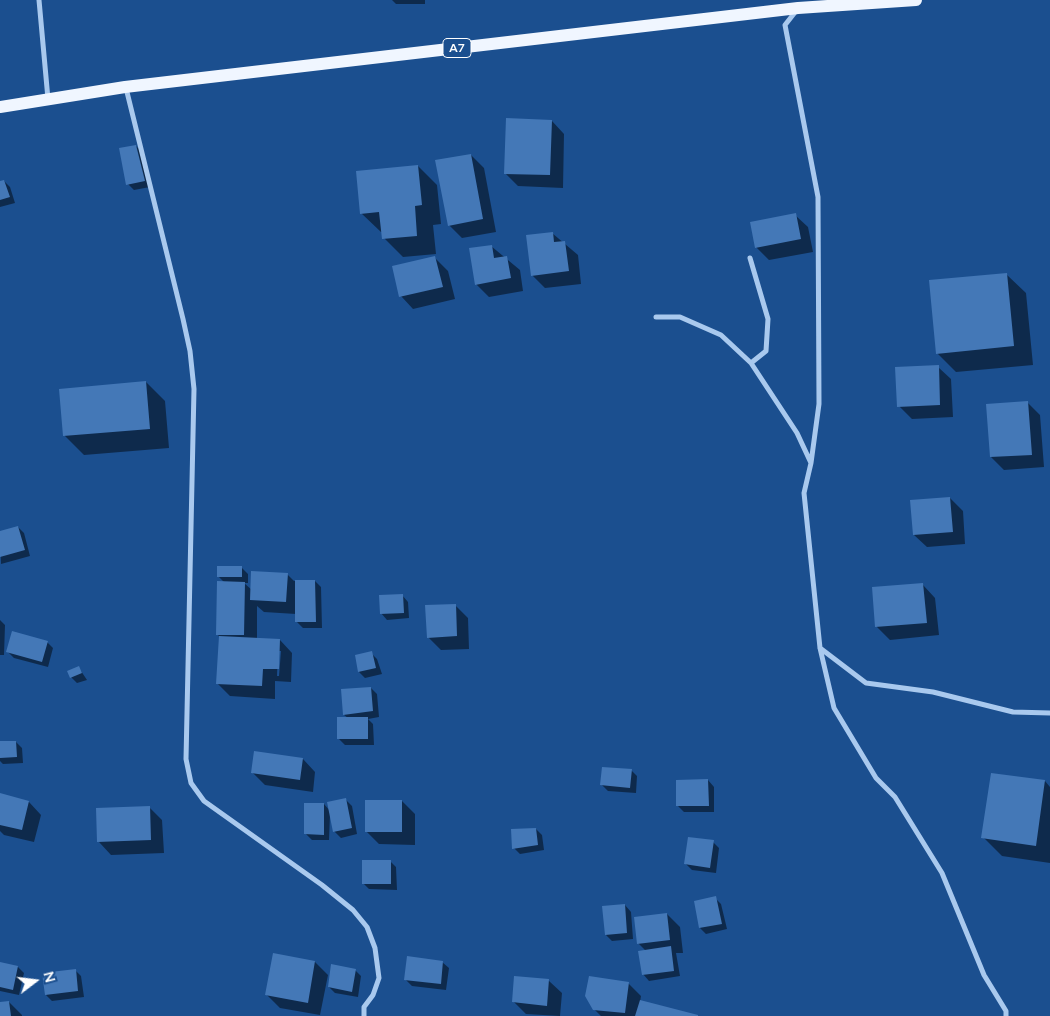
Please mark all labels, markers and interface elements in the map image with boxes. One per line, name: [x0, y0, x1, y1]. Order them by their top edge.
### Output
road number: A7: [443, 38, 471, 58]
north arrow: [10, 956, 60, 1006]
text: N: [40, 970, 60, 984]

